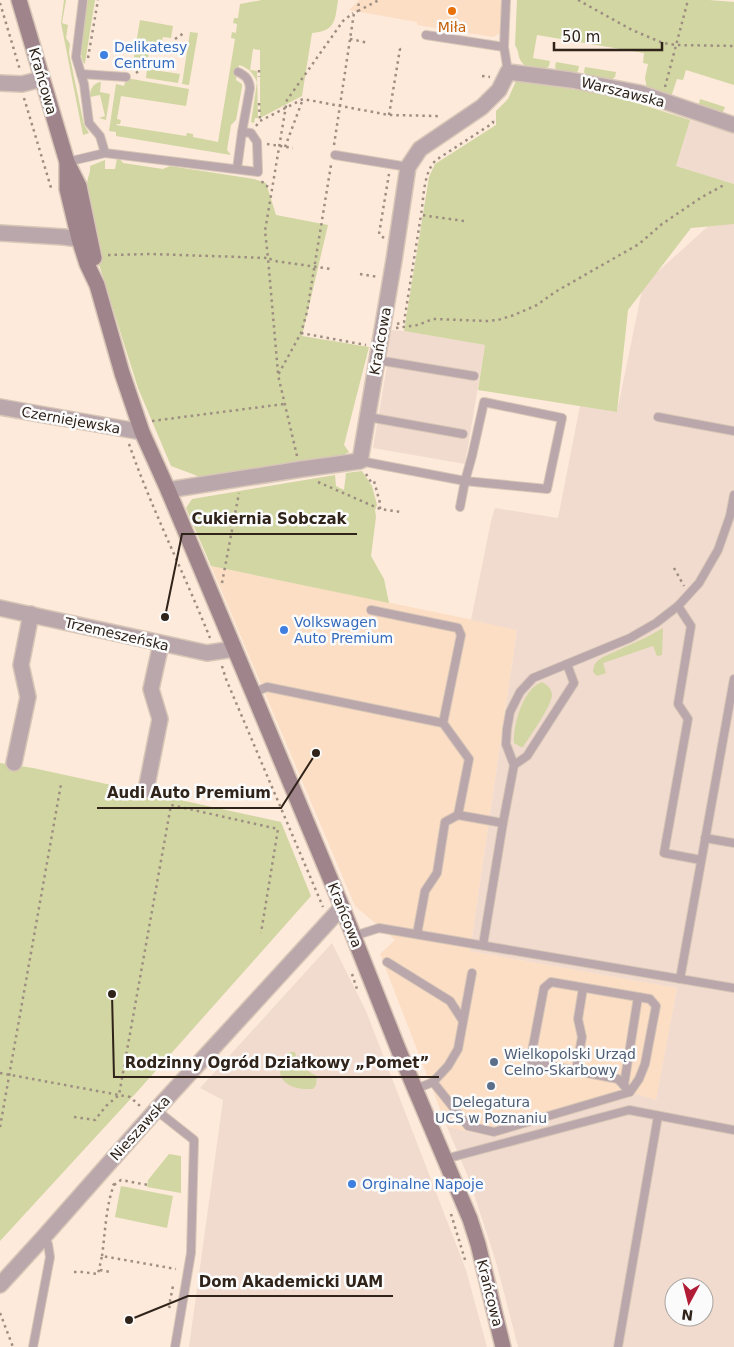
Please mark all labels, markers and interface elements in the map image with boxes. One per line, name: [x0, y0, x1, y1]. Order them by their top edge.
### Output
marker: Miła: [446, 5, 458, 17]
place label: Miła: [438, 19, 466, 35]
scale bar: [554, 20, 662, 52]
text: 50 m: [562, 28, 600, 46]
place label: Delikatesy Centrum: [114, 39, 187, 71]
street label: Krańcowa: [26, 46, 60, 116]
marker: Delikatesy Centrum: [98, 49, 110, 61]
street label: Warszawska: [579, 74, 667, 110]
street label: Krańcowa: [366, 306, 394, 376]
street label: Czerniejewska: [20, 403, 122, 437]
callout: Cukiernia Sobczak: [182, 504, 357, 534]
text: Cukiernia Sobczak: [191, 510, 348, 528]
street label: Trzemeszeńska: [62, 614, 171, 654]
place label: Volkswagen Auto Premium: [294, 614, 393, 646]
marker: Volkswagen Auto Premium: [278, 624, 290, 636]
callout: Audi Auto Premium: [97, 778, 281, 808]
text: Audi Auto Premium: [107, 784, 271, 802]
street label: Krańcowa: [325, 880, 365, 950]
place label: Wielkopolski Urząd Celno-Skarbowy: [504, 1046, 636, 1078]
callout: Rodzinny Ogród Działkowy „Pomet”: [114, 1047, 439, 1077]
text: Rodzinny Ogród Działkowy „Pomet”: [125, 1054, 429, 1072]
marker: Wielkopolski Urząd Celno-Skarbowy: [488, 1056, 500, 1068]
marker: Delegatura UCS w Poznaniu: [485, 1080, 497, 1092]
street label: Nieszawska: [107, 1092, 173, 1164]
place label: Delegatura UCS w Poznaniu: [435, 1094, 547, 1126]
place label: Orginalne Napoje: [362, 1176, 484, 1192]
marker: Orginalne Napoje: [346, 1178, 358, 1190]
street label: Krańcowa: [474, 1258, 506, 1328]
callout: Dom Akademicki UAM: [188, 1266, 393, 1296]
text: Dom Akademicki UAM: [199, 1273, 383, 1291]
north arrow: [664, 1277, 714, 1327]
text: N: [681, 1306, 694, 1324]

